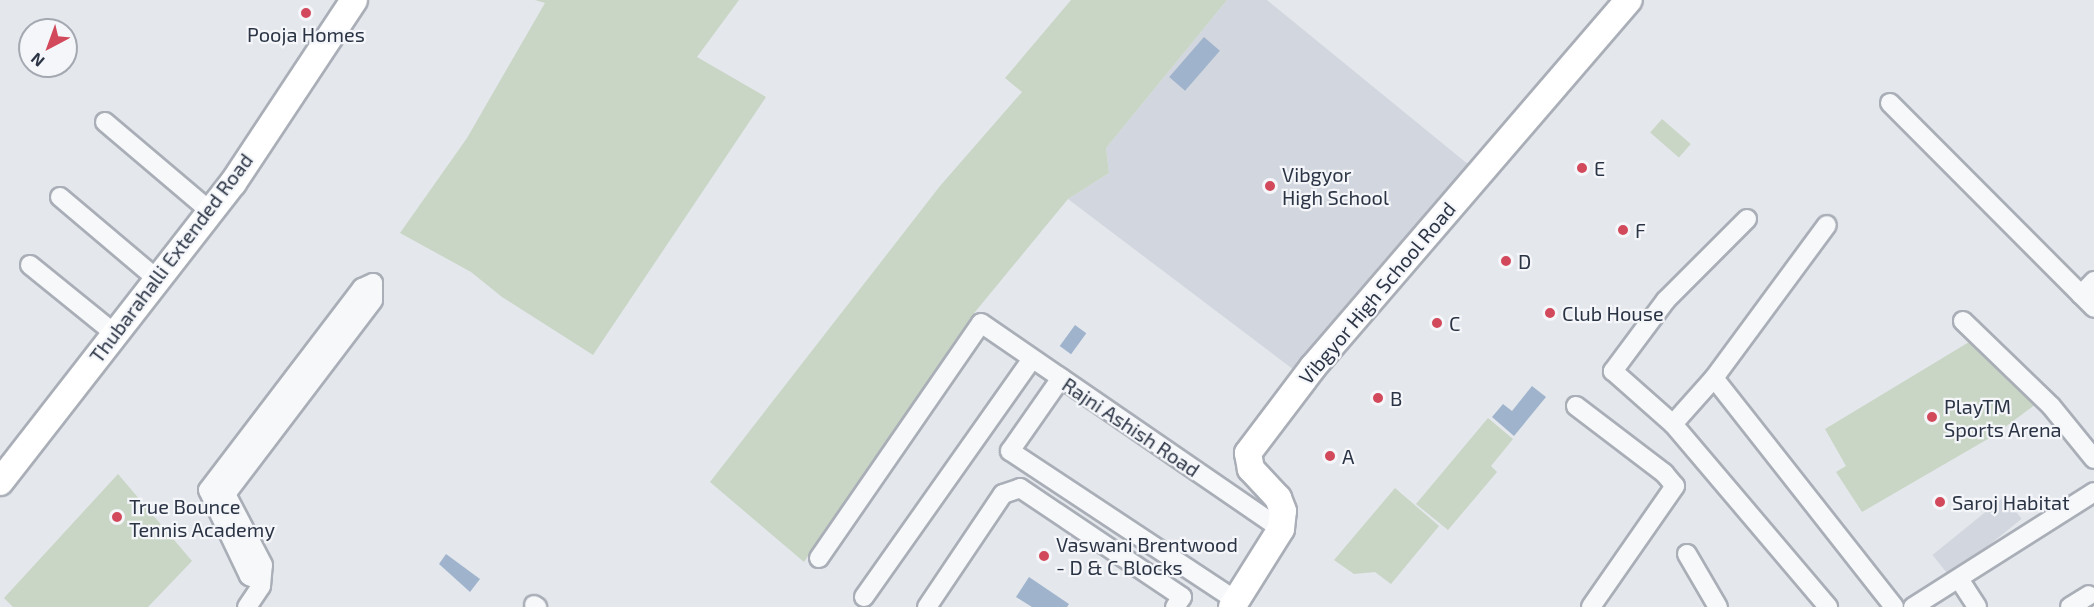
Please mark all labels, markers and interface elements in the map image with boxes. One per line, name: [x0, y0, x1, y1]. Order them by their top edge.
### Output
marker: Pooja Homes: [299, 6, 313, 20]
north arrow: [18, 18, 78, 78]
place label: Pooja Homes: [247, 22, 365, 46]
text: N: [27, 49, 48, 71]
street label: Thubarahalli Extended Road: [84, 149, 258, 367]
place label: E: [1594, 156, 1605, 180]
marker: E: [1575, 161, 1589, 175]
place label: Vibgyor High School: [1282, 162, 1389, 209]
marker: Vibgyor High School: [1263, 179, 1277, 193]
street label: Vibgyor High School Road: [1293, 197, 1461, 389]
place label: F: [1635, 218, 1646, 242]
marker: F: [1616, 223, 1630, 237]
place label: D: [1518, 249, 1531, 273]
marker: D: [1499, 254, 1513, 268]
place label: Club House: [1562, 301, 1664, 325]
marker: Club House: [1543, 306, 1557, 320]
place label: C: [1449, 311, 1460, 335]
marker: C: [1430, 316, 1444, 330]
street label: Rajni Ashish Road: [1058, 372, 1204, 482]
place label: B: [1390, 386, 1402, 410]
marker: B: [1371, 391, 1385, 405]
place label: PlayTM Sports Arena: [1944, 394, 2062, 441]
marker: PlayTM Sports Arena: [1925, 410, 1939, 424]
place label: A: [1342, 444, 1354, 468]
marker: A: [1323, 449, 1337, 463]
place label: Saroj Habitat: [1952, 490, 2070, 514]
place label: True Bounce Tennis Academy: [129, 494, 275, 541]
marker: Saroj Habitat: [1933, 495, 1947, 509]
marker: True Bounce Tennis Academy: [110, 510, 124, 524]
place label: Vaswani Brentwood - D & C Blocks: [1056, 532, 1238, 579]
marker: Vaswani Brentwood - D & C Blocks: [1037, 549, 1051, 563]

